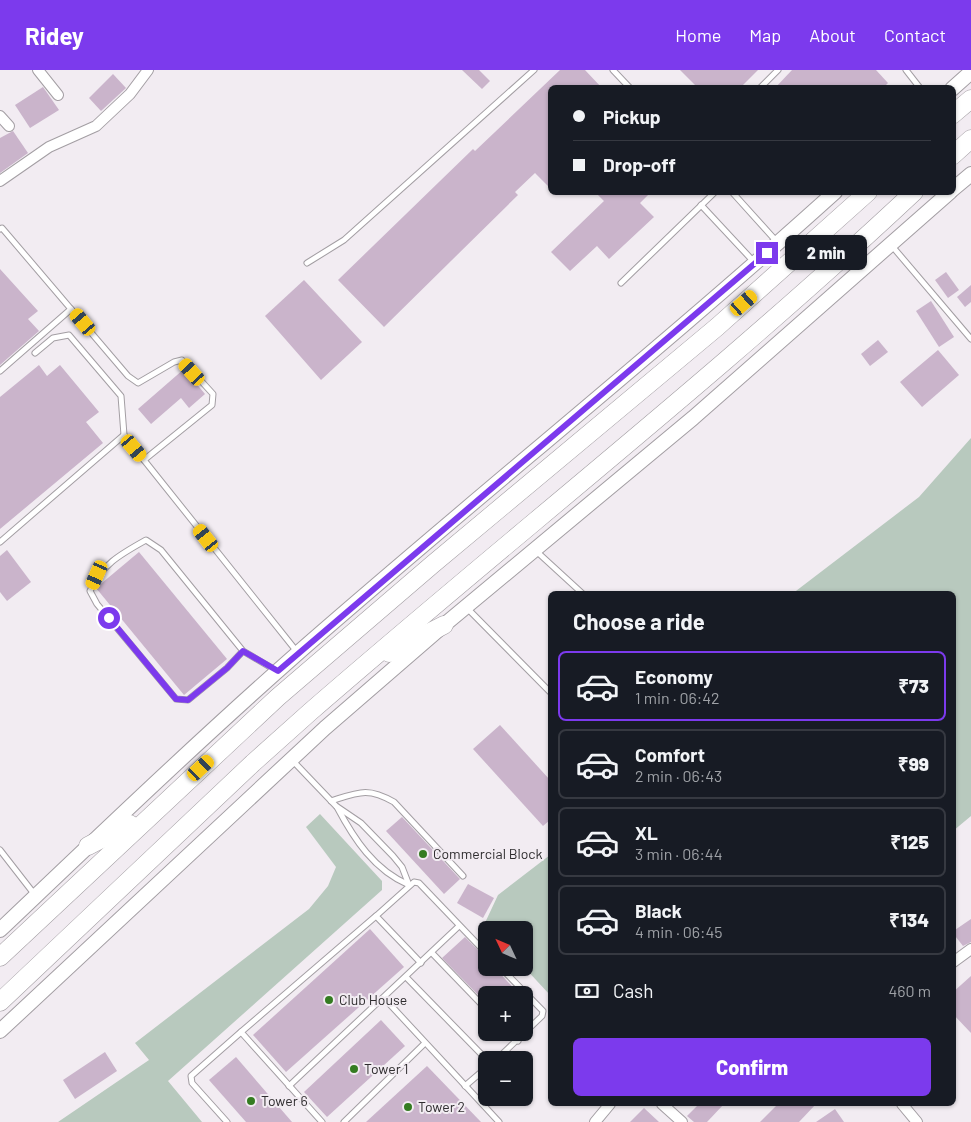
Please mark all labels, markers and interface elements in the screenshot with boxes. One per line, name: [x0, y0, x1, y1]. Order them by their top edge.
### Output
text: Ridey: [25, 21, 84, 50]
text: Home: [675, 24, 721, 46]
text: Map: [749, 24, 781, 46]
text: About: [809, 24, 856, 46]
text: Contact: [884, 24, 946, 46]
text: Pickup: [603, 105, 661, 128]
text: Drop-off: [603, 153, 676, 176]
callout: 2 min: [784, 236, 867, 270]
route end: [756, 242, 778, 264]
text: 2 min: [807, 243, 845, 262]
car: [727, 287, 760, 319]
car: [67, 306, 98, 338]
car: [176, 356, 207, 388]
car: [118, 432, 149, 464]
car: [190, 522, 221, 554]
car: [84, 558, 109, 592]
route start: [98, 607, 120, 629]
text: Choose a ride: [573, 608, 705, 634]
icon: car: [575, 664, 620, 709]
text: Economy: [635, 665, 713, 688]
text: ₹73: [898, 674, 929, 697]
text: 1 min · 06:42: [635, 688, 720, 707]
icon: car: [575, 742, 620, 787]
text: Comfort: [635, 743, 705, 766]
car: [184, 752, 217, 784]
text: ₹99: [898, 752, 929, 775]
text: 2 min · 06:43: [635, 766, 722, 785]
icon: car: [575, 820, 620, 865]
text: XL: [635, 821, 658, 844]
text: ₹125: [890, 830, 929, 853]
text: 3 min · 06:44: [635, 844, 722, 863]
place label: Commercial Block: [433, 845, 543, 862]
marker: Commercial Block: [417, 848, 429, 860]
icon: car: [575, 898, 620, 943]
text: Black: [635, 899, 682, 922]
text: ₹134: [889, 908, 929, 931]
north arrow: [478, 921, 532, 976]
map controls: [478, 921, 533, 1106]
text: 4 min · 06:45: [635, 922, 722, 941]
icon: cash: [573, 977, 601, 1005]
text: Cash: [613, 979, 654, 1002]
text: 460 m: [888, 981, 931, 1000]
button: +: [478, 986, 533, 1041]
place label: Club House: [339, 991, 407, 1008]
marker: Club House: [323, 994, 335, 1006]
button: Confirm: [573, 1038, 931, 1096]
button: −: [478, 1051, 533, 1106]
place label: Tower 1: [364, 1060, 408, 1077]
marker: Tower 1: [348, 1063, 360, 1075]
place label: Tower 6: [261, 1092, 308, 1109]
marker: Tower 6: [245, 1095, 257, 1107]
place label: Tower 2: [418, 1098, 465, 1115]
marker: Tower 2: [402, 1101, 414, 1113]

